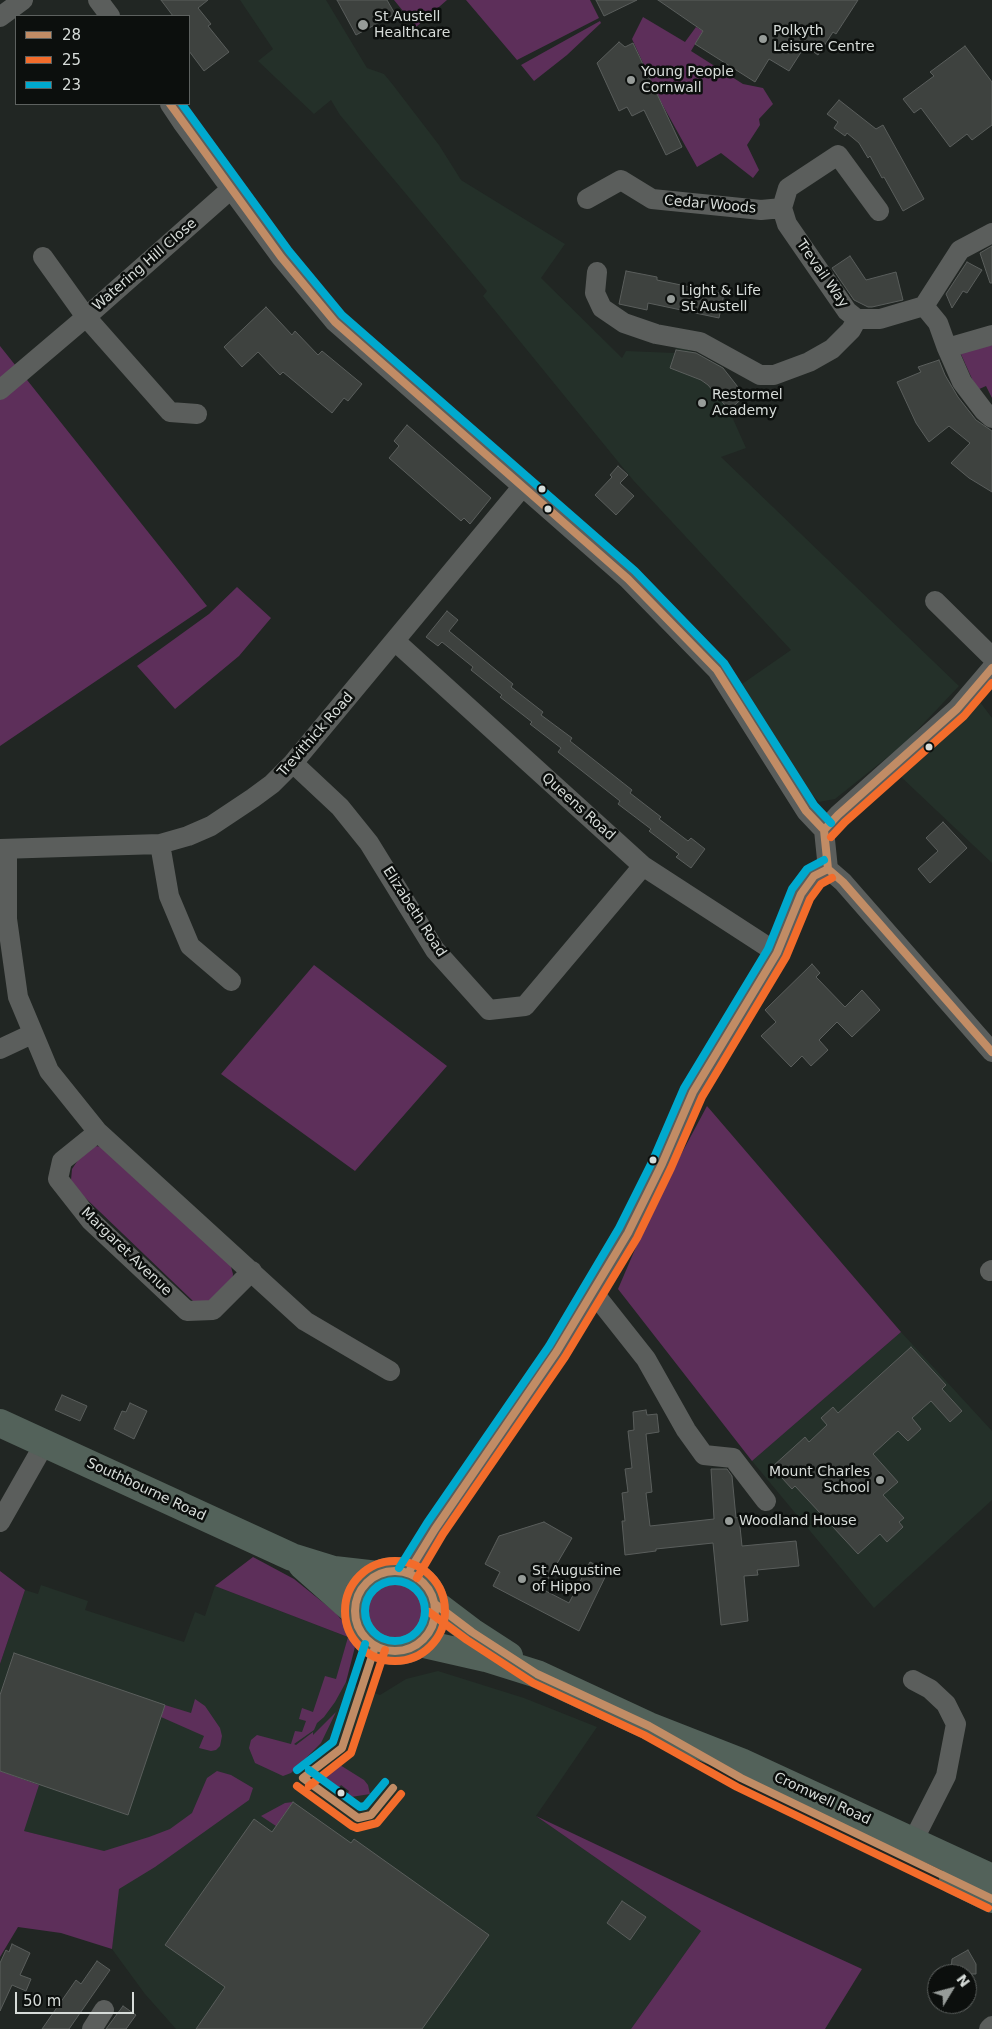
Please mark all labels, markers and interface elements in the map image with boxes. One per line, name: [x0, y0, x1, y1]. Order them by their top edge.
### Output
place label: St Austell Healthcare: [374, 9, 450, 41]
legend: [15, 15, 190, 105]
marker: St Austell Healthcare: [356, 18, 370, 32]
place label: Polkyth Leisure Centre: [773, 23, 875, 56]
text: 28: [62, 26, 81, 44]
marker: Polkyth Leisure Centre: [757, 33, 769, 45]
text: 25: [62, 51, 81, 69]
place label: Young People Cornwall: [641, 64, 734, 96]
marker: Young People Cornwall: [625, 74, 637, 86]
text: 23: [62, 76, 81, 94]
street label: Cedar Woods: [663, 193, 757, 217]
street label: Watering Hill Close: [90, 215, 200, 315]
street label: Trevail Way: [792, 237, 852, 311]
place label: Light & Life St Austell: [681, 283, 761, 316]
marker: Light & Life St Austell: [665, 293, 677, 305]
place label: Restormel Academy: [712, 387, 783, 420]
marker: Restormel Academy: [696, 397, 708, 409]
unlabelled marker: [537, 484, 547, 494]
unlabelled marker: [543, 504, 553, 514]
street label: Trevithick Road: [275, 689, 357, 781]
unlabelled marker: [924, 742, 934, 752]
street label: Queens Road: [538, 770, 618, 844]
street label: Elizabeth Road: [379, 864, 449, 960]
unlabelled marker: [648, 1155, 658, 1165]
street label: Margaret Avenue: [77, 1204, 175, 1300]
street label: Southbourne Road: [84, 1455, 208, 1525]
place label: Mount Charles School: [769, 1464, 870, 1496]
marker: Mount Charles School: [874, 1474, 886, 1486]
place label: Woodland House: [739, 1513, 857, 1529]
marker: Woodland House: [723, 1515, 735, 1527]
place label: St Augustine of Hippo: [532, 1563, 621, 1595]
marker: St Augustine of Hippo: [516, 1573, 528, 1585]
street label: Cromwell Road: [771, 1769, 873, 1829]
unlabelled marker: [336, 1788, 346, 1798]
north arrow: [927, 1964, 977, 2014]
text: N: [953, 1971, 973, 1990]
scale bar: [18, 1982, 136, 2014]
text: 50 m: [23, 1992, 61, 2010]

